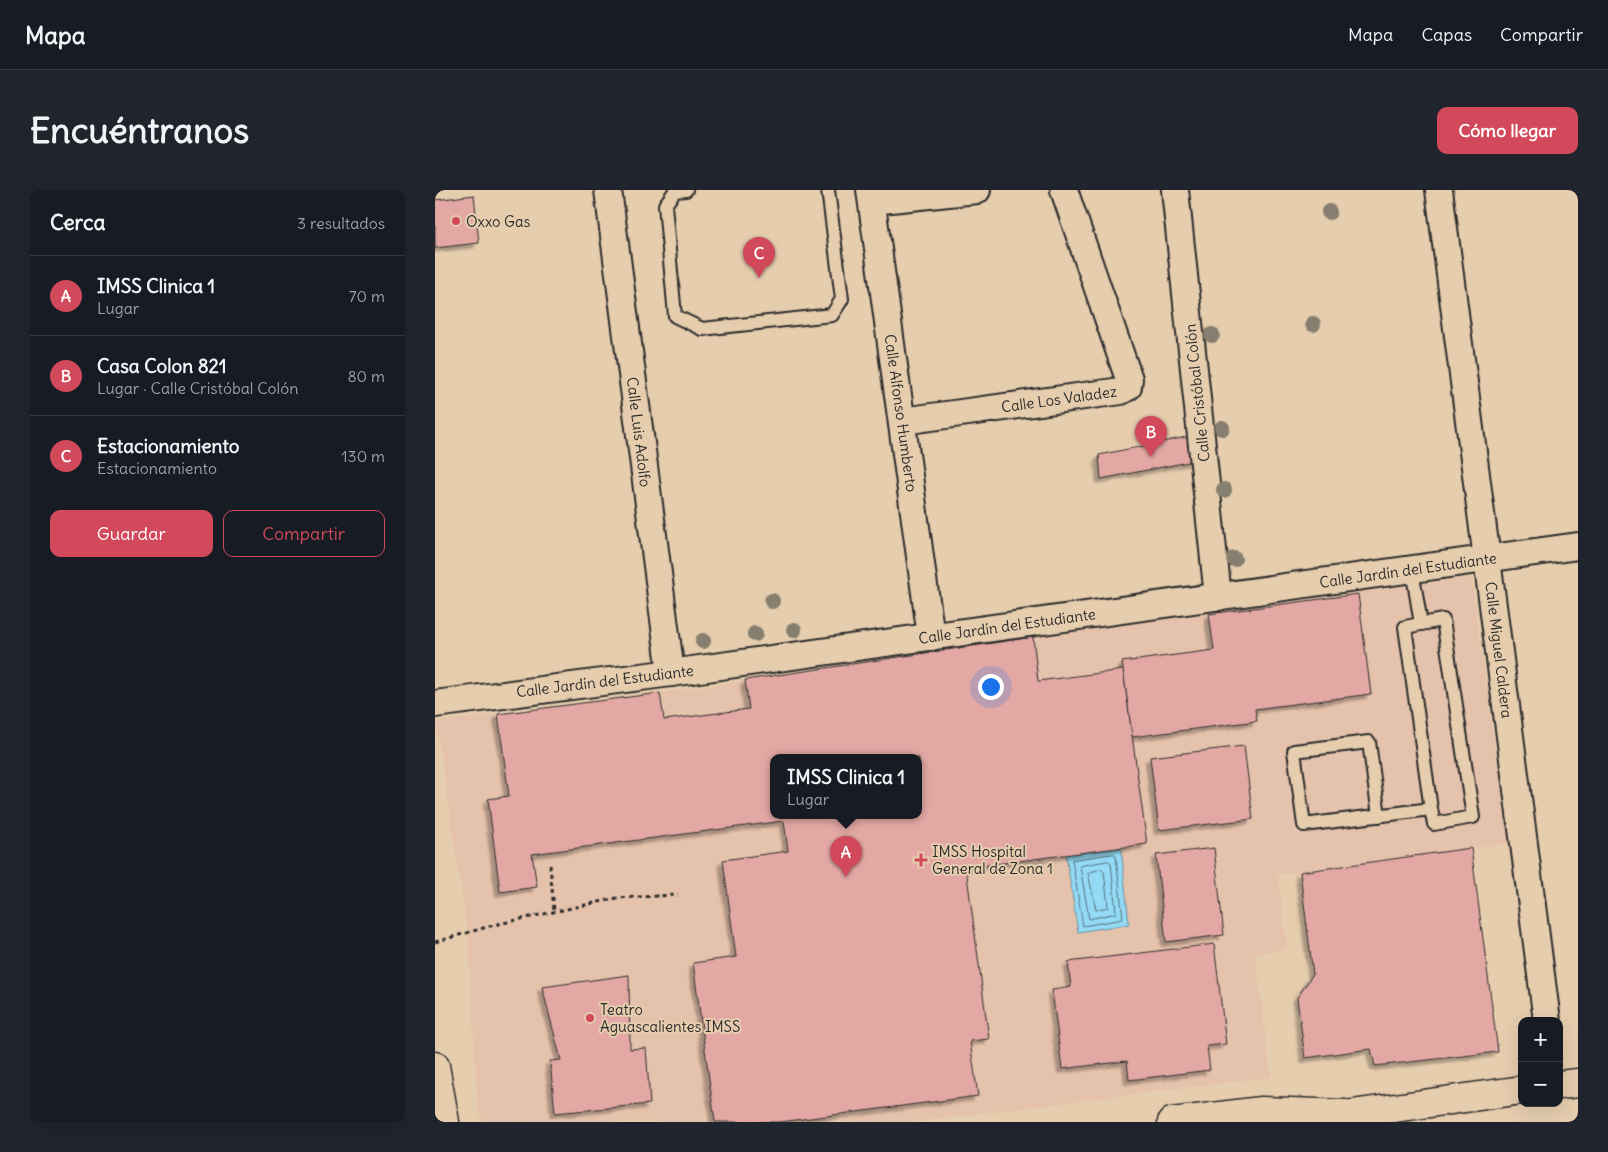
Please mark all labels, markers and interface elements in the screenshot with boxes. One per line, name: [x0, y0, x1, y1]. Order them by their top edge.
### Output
text: Mapa: [25, 20, 85, 50]
text: Mapa: [1348, 23, 1393, 46]
text: Capas: [1421, 23, 1472, 46]
text: Compartir: [1500, 23, 1583, 46]
button: Cómo llegar: [1437, 107, 1578, 154]
text: Encuéntranos: [30, 108, 249, 152]
text: Cerca: [50, 209, 105, 236]
place label: Oxxo Gas: [466, 212, 530, 231]
text: 3 resultados: [297, 213, 385, 233]
marker: Oxxo Gas: [450, 215, 462, 227]
pin: C: [743, 237, 775, 278]
text: IMSS Clinica 1: [97, 274, 215, 298]
text: A: [61, 286, 71, 306]
text: 70 m: [349, 286, 385, 306]
text: Lugar: [97, 298, 139, 318]
street label: Calle Cristóbal Colón: [1180, 323, 1214, 463]
street label: Calle Alfonso Humberto: [881, 333, 921, 493]
text: Casa Colon 821: [97, 354, 227, 378]
text: B: [61, 366, 71, 386]
text: 80 m: [347, 366, 385, 386]
street label: Calle Luis Adolfo: [623, 376, 655, 488]
text: Lugar · Calle Cristóbal Colón: [97, 378, 298, 398]
street label: Calle Los Valadez: [1000, 381, 1118, 417]
pin: B: [1135, 416, 1167, 457]
text: Estacionamiento: [97, 434, 240, 458]
text: C: [61, 446, 71, 466]
text: 130 m: [341, 446, 385, 466]
text: Estacionamiento: [97, 458, 217, 478]
button: Guardar: [50, 510, 213, 557]
button: Compartir: [223, 510, 385, 557]
street label: Calle Jardín del Estudiante: [1318, 548, 1498, 592]
street label: Calle Miguel Caldera: [1481, 581, 1517, 720]
street label: Calle Jardín del Estudiante: [917, 604, 1097, 648]
street label: Calle Jardín del Estudiante: [515, 661, 695, 701]
your location: [978, 674, 1004, 700]
popup: [770, 754, 922, 819]
text: IMSS Clinica 1: [787, 765, 905, 789]
text: Lugar: [787, 789, 829, 809]
pin: A: [830, 836, 862, 877]
place label: IMSS Hospital General de Zona 1: [932, 842, 1053, 878]
marker: IMSS Hospital General de Zona 1: [914, 853, 928, 867]
place label: Teatro Aguascalientes IMSS: [600, 1000, 740, 1036]
marker: Teatro Aguascalientes IMSS: [584, 1012, 596, 1024]
map controls: [1518, 1017, 1563, 1107]
button: +: [1518, 1017, 1563, 1062]
button: −: [1518, 1062, 1563, 1107]

